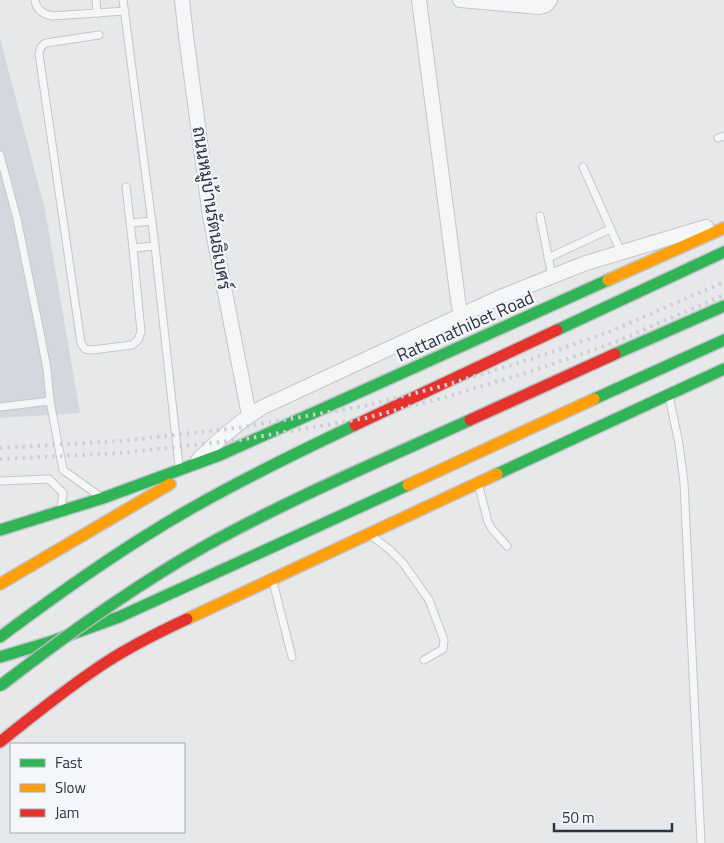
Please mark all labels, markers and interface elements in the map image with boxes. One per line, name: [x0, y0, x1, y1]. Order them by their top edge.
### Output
street label: ถนนหมู่บ้านรัตนธิเบศร์: [186, 124, 238, 292]
street label: Rattanathibet Road: [392, 284, 538, 368]
legend: [10, 743, 185, 833]
text: Fast: [55, 751, 83, 774]
text: Slow: [55, 776, 86, 799]
scale bar: [554, 800, 672, 832]
text: Jam: [55, 801, 79, 824]
text: 50 m: [562, 806, 595, 829]

